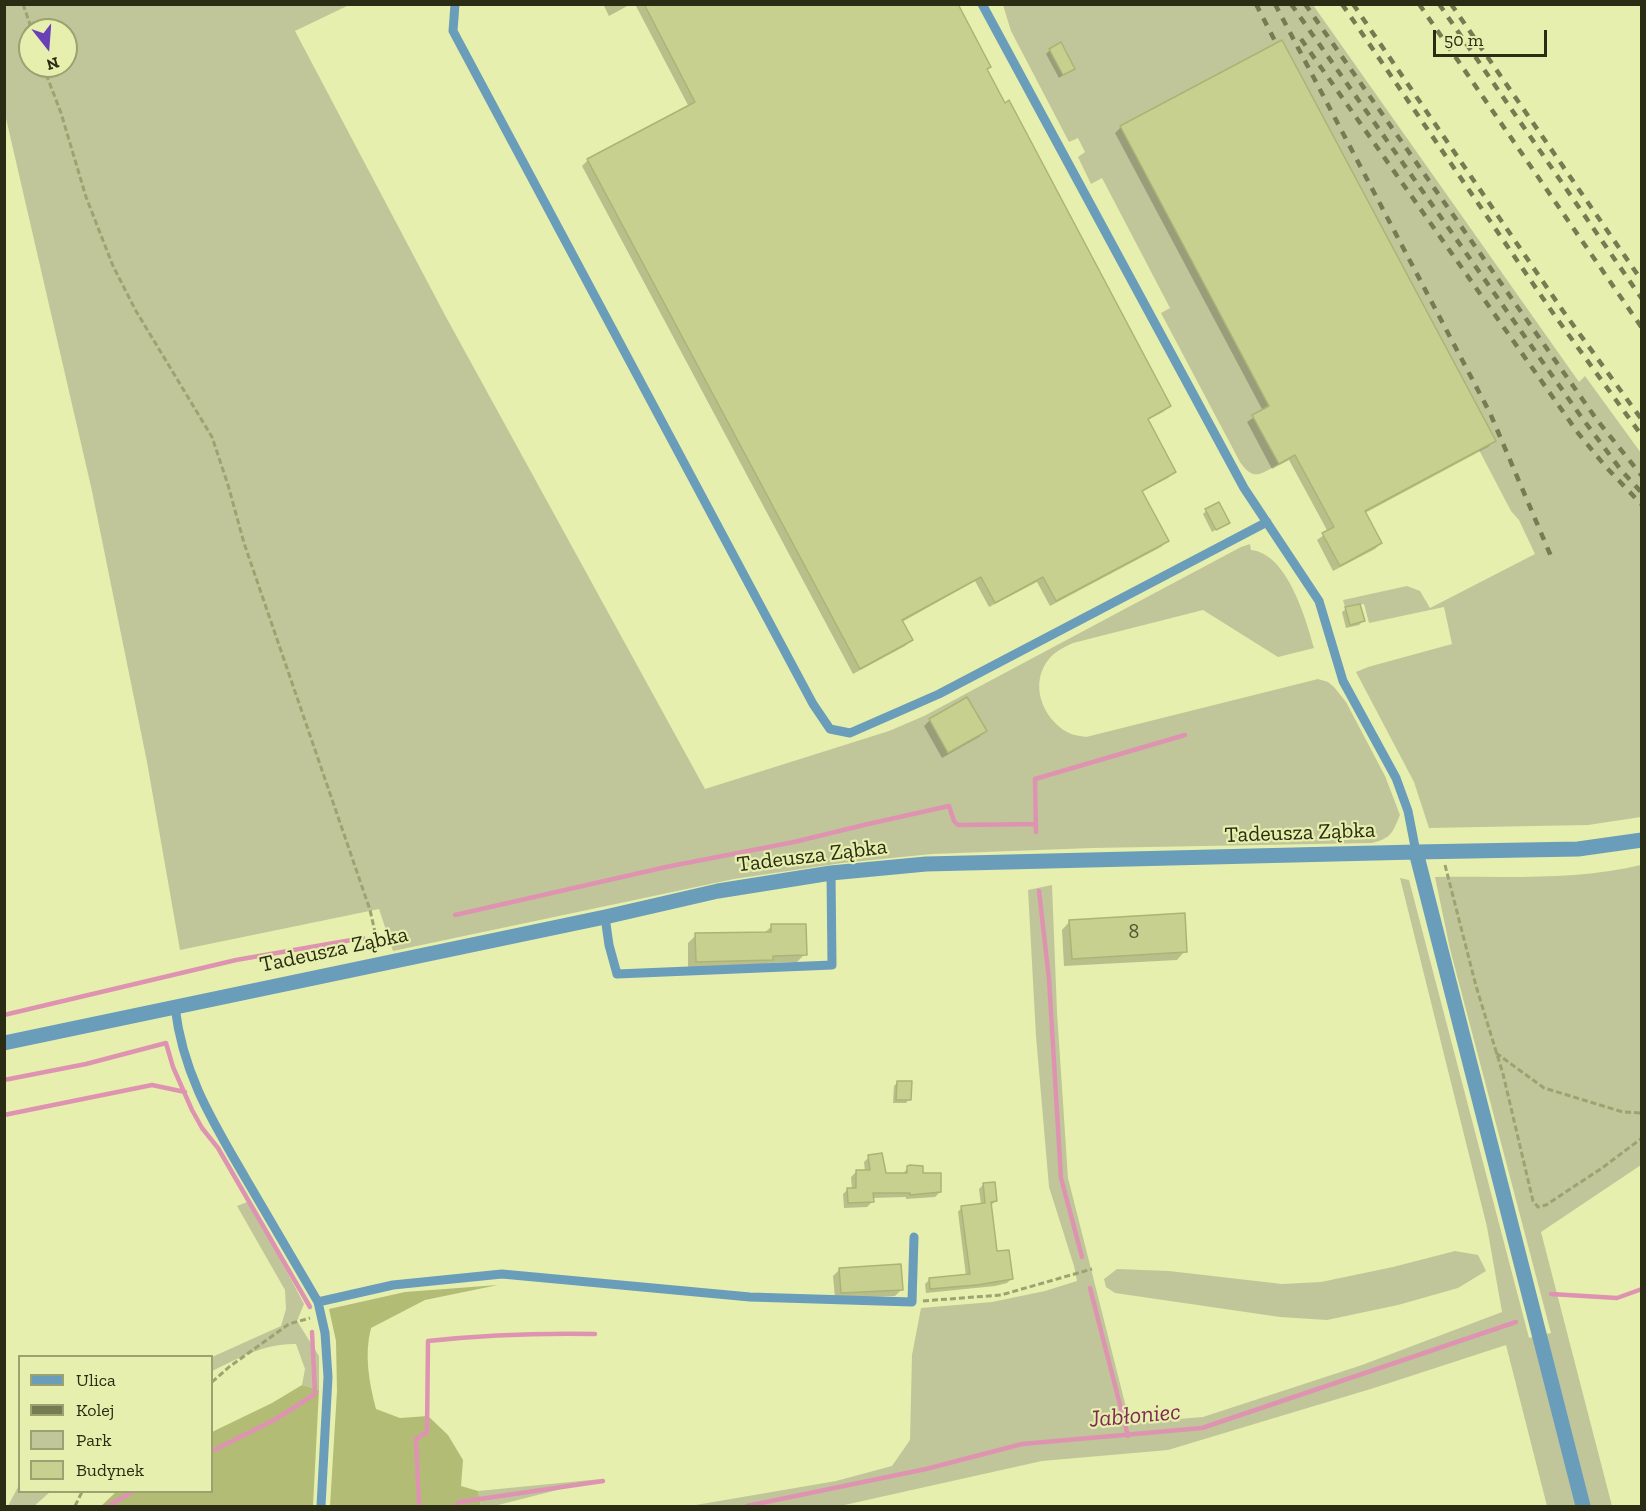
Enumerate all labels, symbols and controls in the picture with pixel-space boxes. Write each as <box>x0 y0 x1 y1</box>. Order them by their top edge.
north arrow <box>18 18 78 78</box>
scale bar <box>1436 18 1550 56</box>
text: 50 m <box>1444 29 1483 51</box>
text: N <box>44 53 61 75</box>
street label: Tadeusza Ząbka <box>1224 817 1376 849</box>
street label: Tadeusza Ząbka <box>735 834 889 878</box>
house number: 8 <box>1129 920 1139 944</box>
street label: Tadeusza Ząbka <box>257 921 411 979</box>
legend <box>18 1355 213 1493</box>
text: Ulica <box>76 1369 116 1391</box>
water label: Jabłoniec <box>1088 1398 1182 1434</box>
text: Kolej <box>76 1399 114 1421</box>
text: Park <box>76 1429 112 1451</box>
text: Budynek <box>76 1459 144 1481</box>

